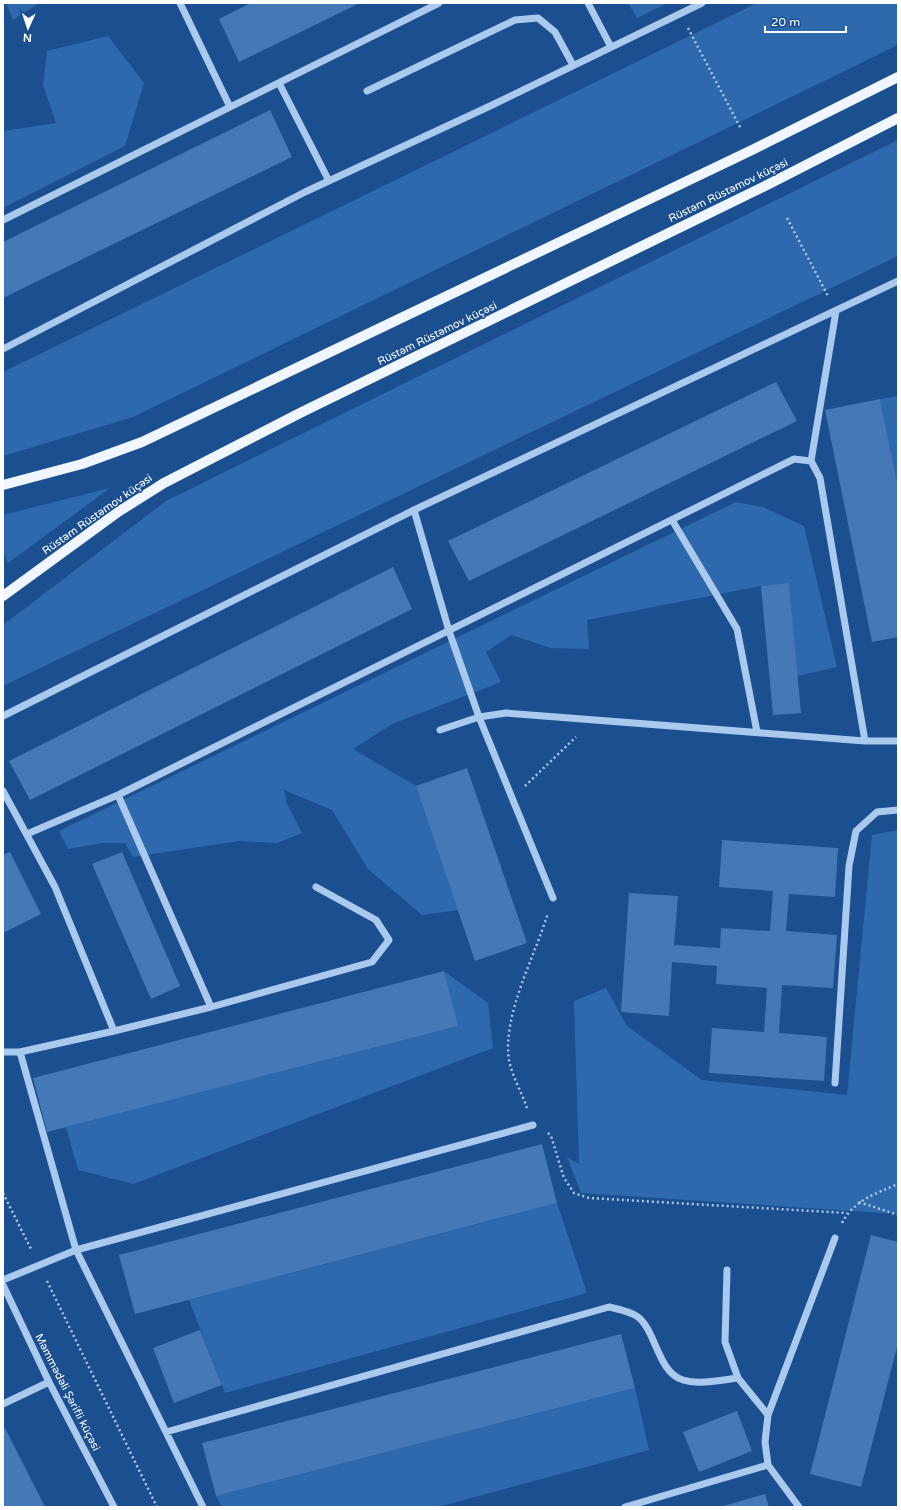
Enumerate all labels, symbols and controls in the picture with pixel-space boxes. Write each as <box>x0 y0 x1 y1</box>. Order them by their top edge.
north arrow <box>8 8 48 48</box>
scale bar <box>765 8 846 34</box>
text: 20 m <box>771 15 800 29</box>
text: N <box>23 31 32 44</box>
street label: Rüstəm Rüstəmov küçəsi <box>666 156 790 225</box>
street label: Rüstəm Rüstəmov küçəsi <box>375 299 499 368</box>
street label: Rüstəm Rüstəmov küçəsi <box>40 471 155 557</box>
street label: Məmmədəli Şərifli küçəsi <box>32 1331 103 1453</box>

